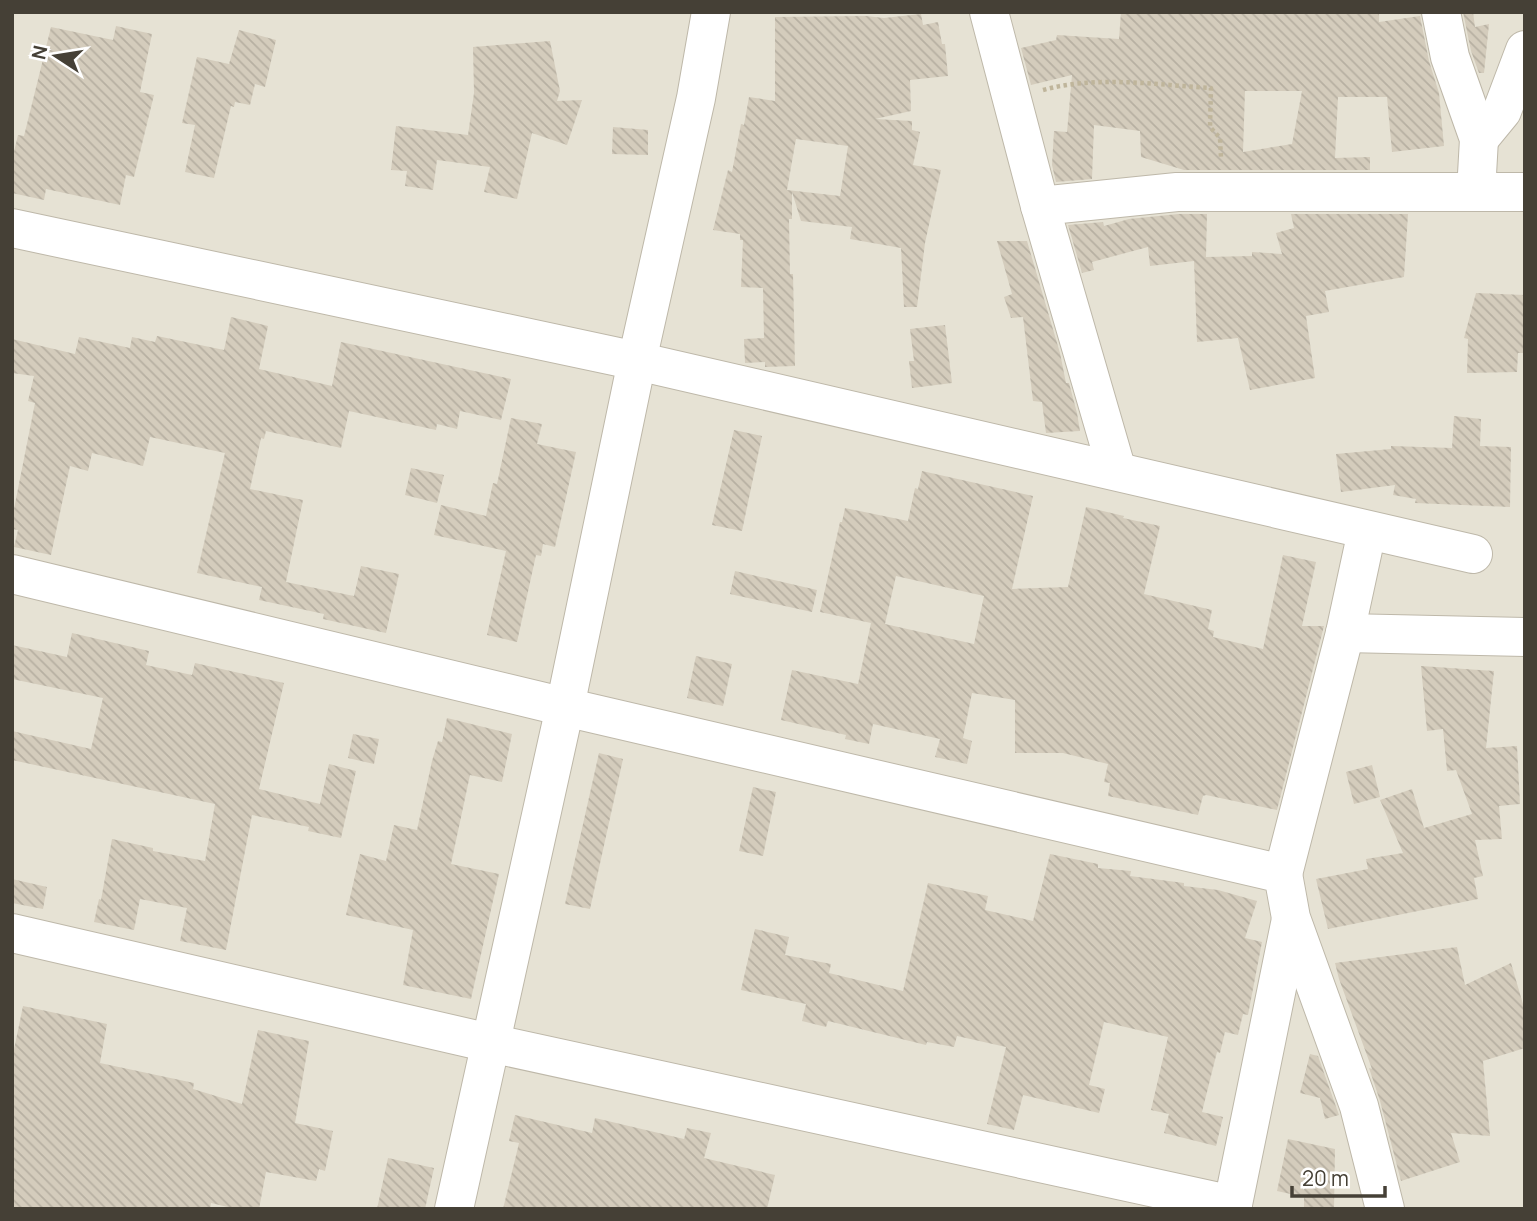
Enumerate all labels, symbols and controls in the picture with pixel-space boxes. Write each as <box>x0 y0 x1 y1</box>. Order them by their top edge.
north arrow <box>21 21 91 91</box>
text: N <box>25 43 54 62</box>
scale bar <box>1292 1154 1385 1198</box>
text: 20 m <box>1302 1164 1349 1192</box>

